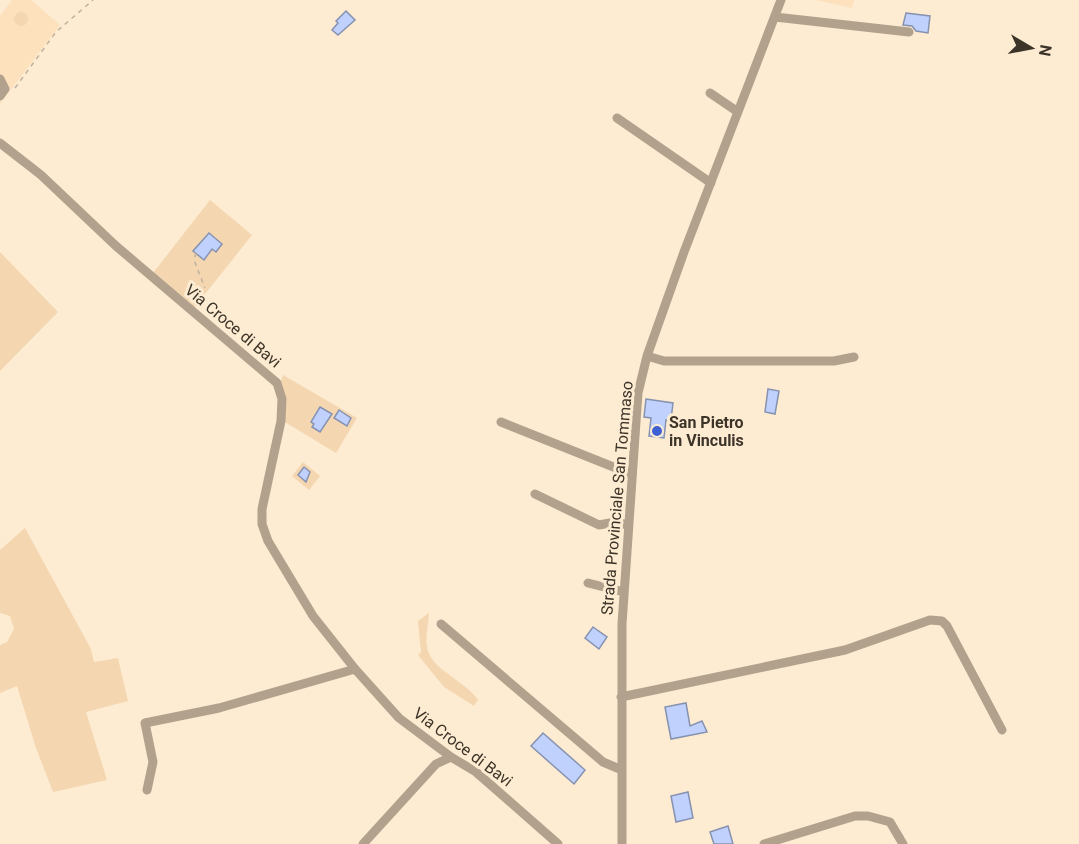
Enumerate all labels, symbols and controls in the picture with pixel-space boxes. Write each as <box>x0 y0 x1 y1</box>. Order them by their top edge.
north arrow <box>1001 18 1061 78</box>
text: N <box>1035 43 1056 58</box>
street label: Via Croce di Bavi <box>181 280 285 372</box>
street label: Strada Provinciale San Tommaso <box>597 380 637 616</box>
place label: San Pietro in Vinculis <box>669 413 744 450</box>
marker: San Pietro in Vinculis <box>650 424 664 438</box>
street label: Via Croce di Bavi <box>410 703 516 791</box>

